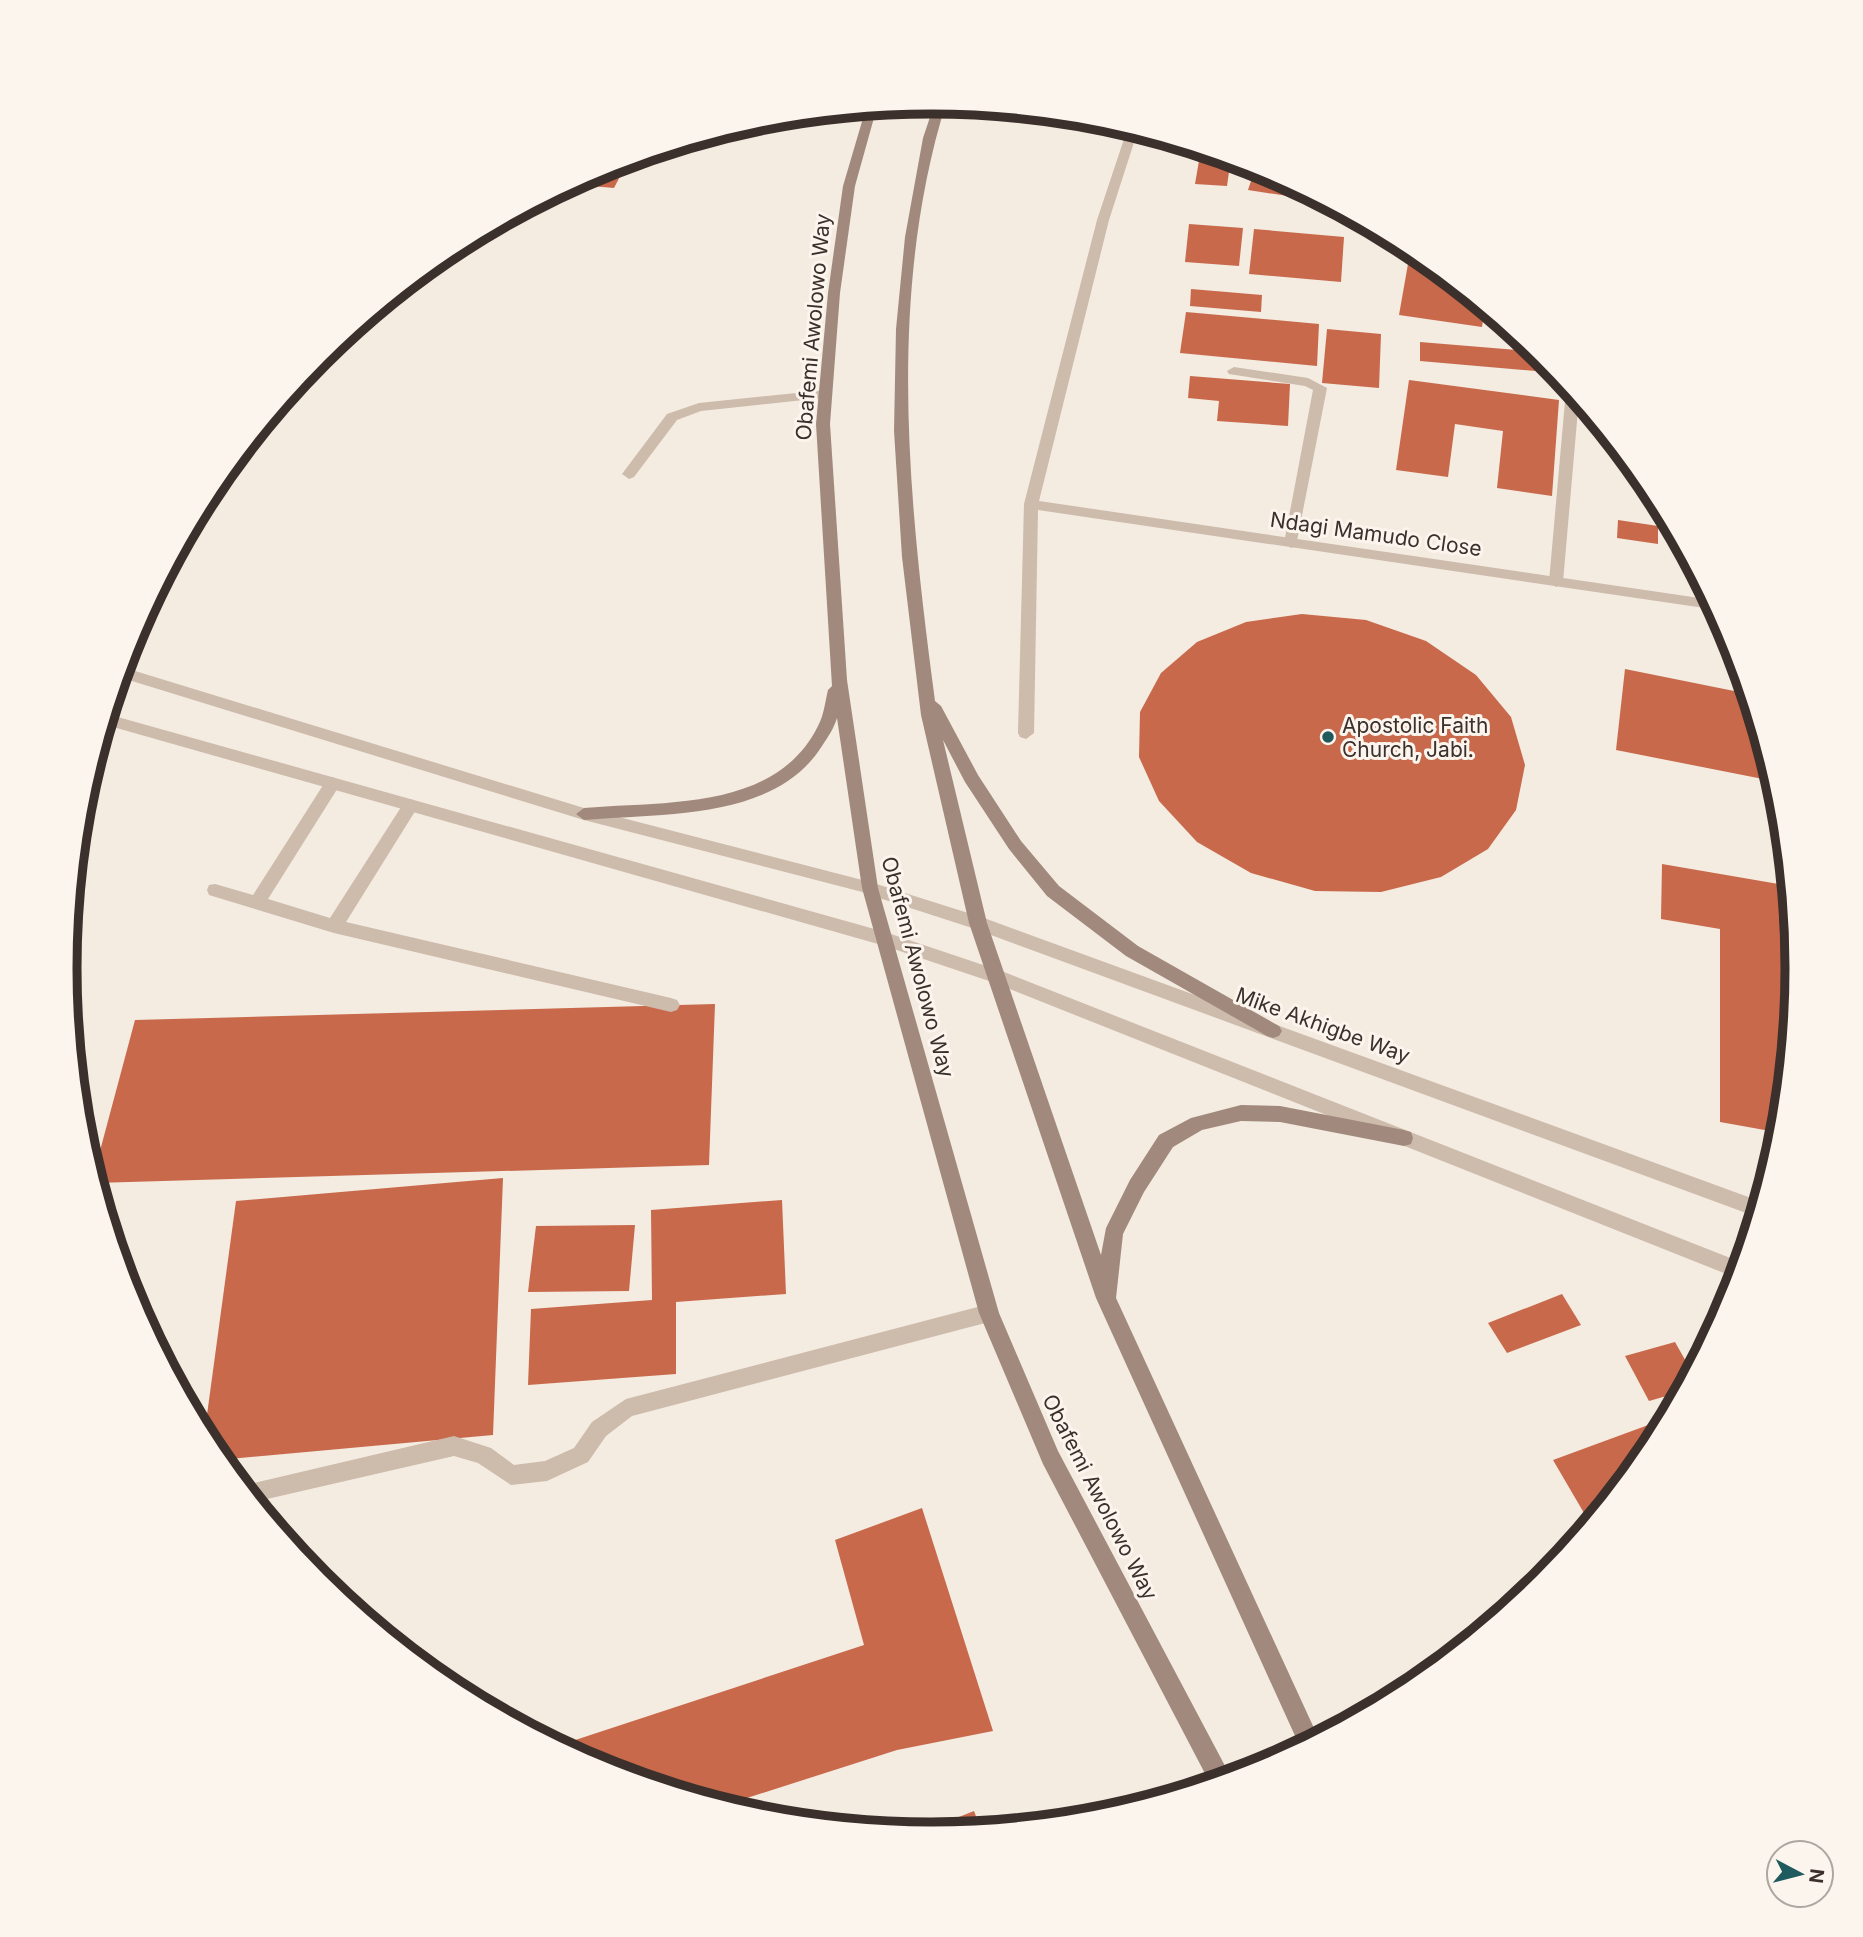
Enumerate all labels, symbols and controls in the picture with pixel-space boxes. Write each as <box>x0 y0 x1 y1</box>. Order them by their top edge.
street label: Obafemi Awolowo Way <box>791 212 835 441</box>
street label: Ndagi Mamudo Close <box>1268 507 1484 561</box>
place label: Apostolic Faith Church, Jabi. <box>1342 713 1488 762</box>
marker: Apostolic Faith Church, Jabi. <box>1320 729 1336 745</box>
street label: Obafemi Awolowo Way <box>876 854 960 1080</box>
street label: Mike Akhigbe Way <box>1232 982 1414 1068</box>
street label: Obafemi Awolowo Way <box>1037 1390 1163 1604</box>
north arrow <box>1765 1839 1835 1909</box>
text: N <box>1804 1867 1829 1885</box>

